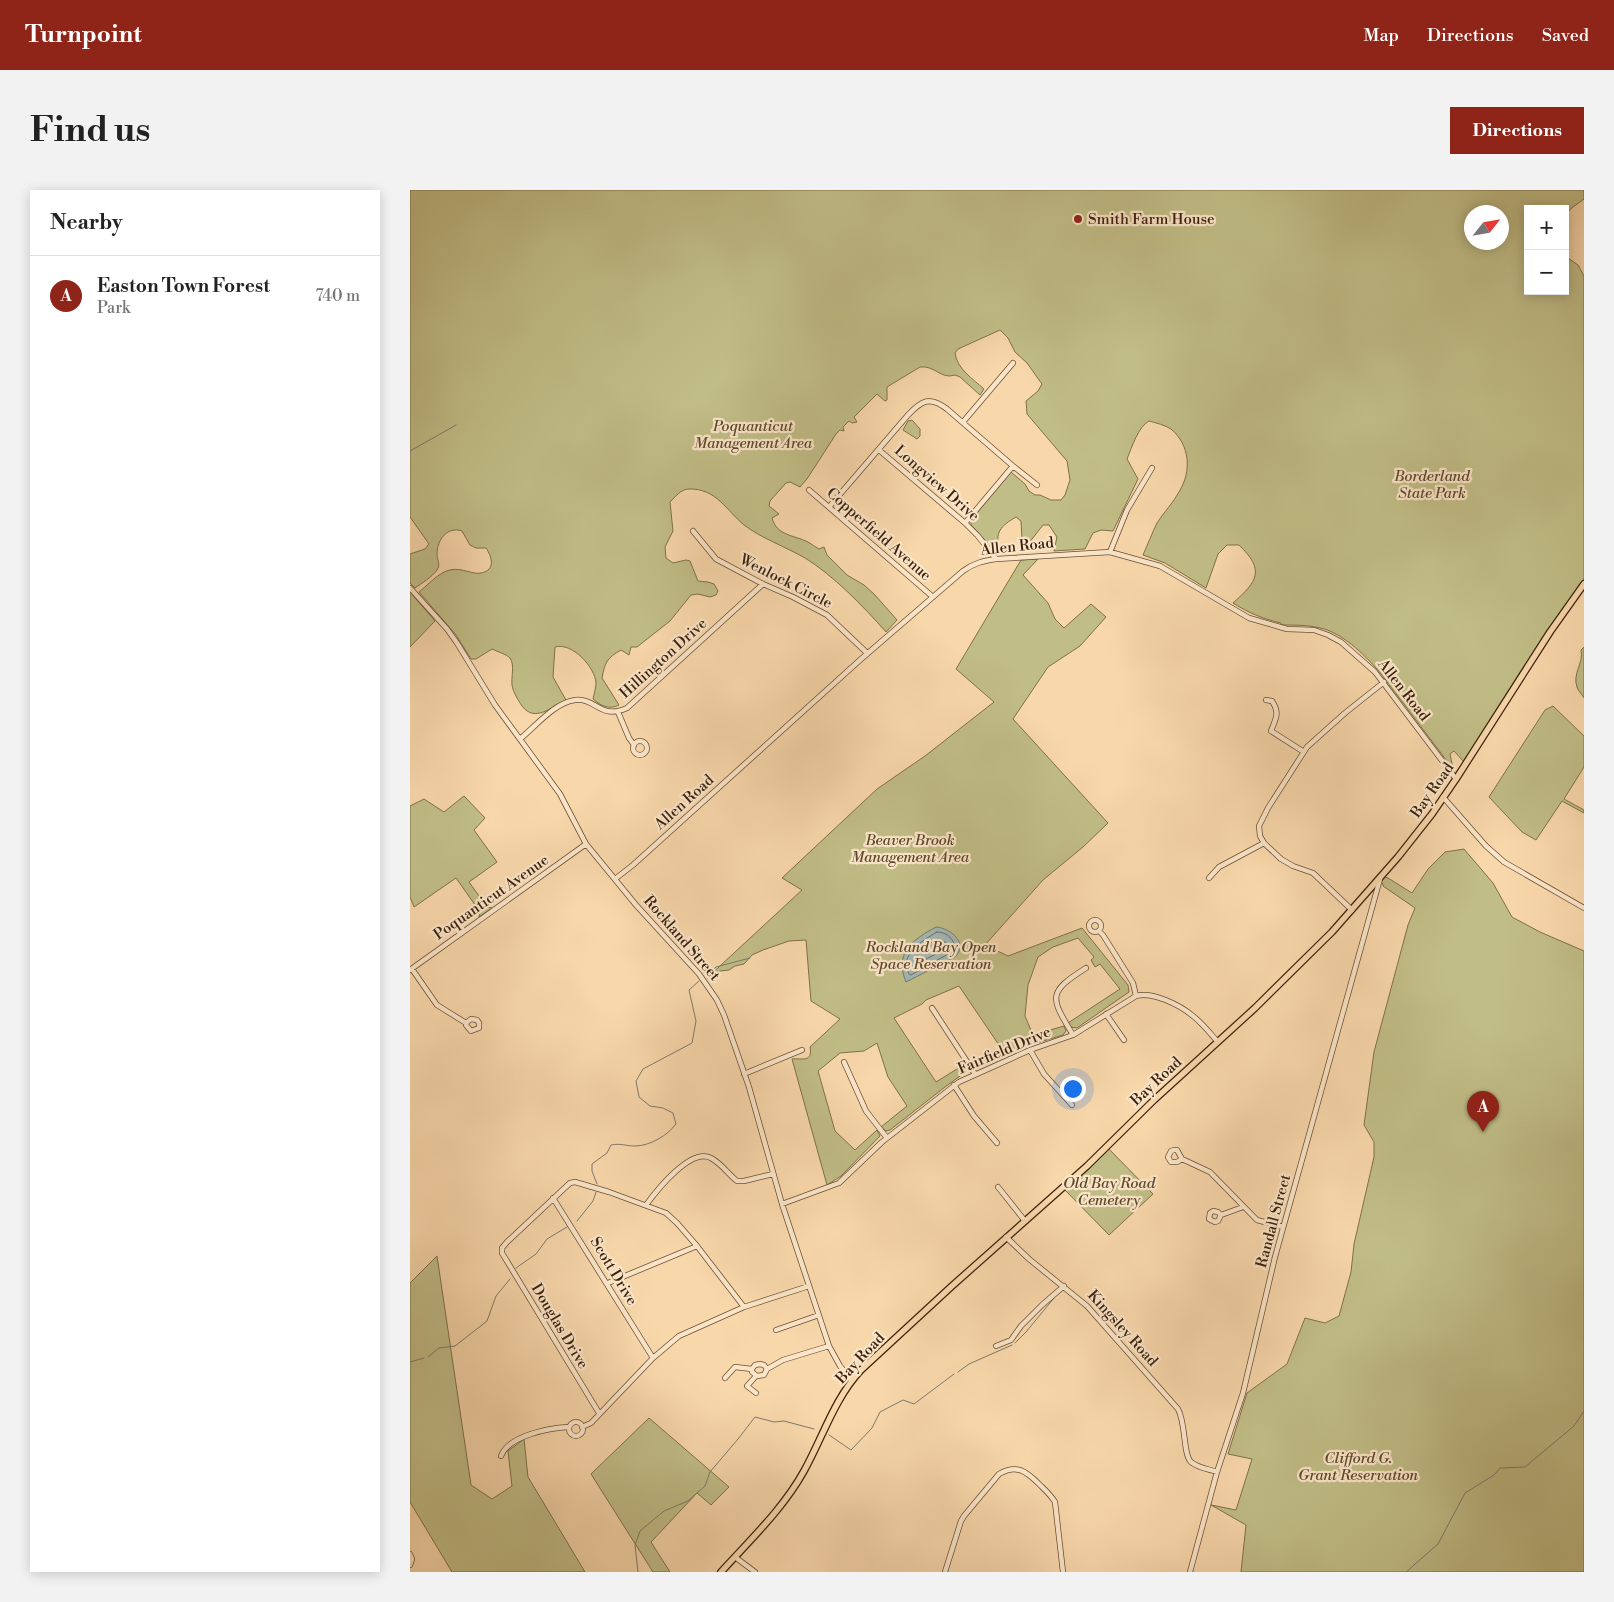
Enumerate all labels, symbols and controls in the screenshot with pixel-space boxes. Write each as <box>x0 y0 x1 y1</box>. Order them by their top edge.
text: Turnpoint <box>25 20 142 50</box>
text: Map <box>1363 24 1399 47</box>
text: Directions <box>1427 24 1514 47</box>
text: Saved <box>1542 24 1589 47</box>
button: Directions <box>1450 107 1584 154</box>
text: Find us <box>30 109 150 152</box>
north arrow <box>1464 205 1509 250</box>
map controls <box>1524 205 1569 295</box>
button: + <box>1524 205 1569 250</box>
text: Nearby <box>50 210 123 236</box>
place label: Smith Farm House <box>1088 210 1215 229</box>
marker: Smith Farm House <box>1072 213 1084 225</box>
button: − <box>1524 250 1569 295</box>
text: Easton Town Forest <box>97 274 270 298</box>
text: A <box>60 286 72 306</box>
text: 740 m <box>315 286 360 306</box>
text: Park <box>97 298 130 318</box>
park label: Poquanticut Management Area <box>694 417 813 453</box>
street label: Longview Drive <box>890 441 983 526</box>
park label: Borderland State Park <box>1393 467 1470 503</box>
street label: Copperfield Avenue <box>822 484 935 585</box>
street label: Allen Road <box>978 533 1055 560</box>
street label: Wenlock Circle <box>735 549 835 613</box>
street label: Hillington Drive <box>616 614 711 703</box>
street label: Allen Road <box>1373 655 1434 726</box>
street label: Bay Road <box>1406 759 1459 822</box>
street label: Allen Road <box>650 770 718 835</box>
park label: Beaver Brook Management Area <box>851 831 970 867</box>
street label: Poquanticut Avenue <box>430 851 553 944</box>
street label: Rockland Street <box>639 892 724 986</box>
park label: Rockland Bay Open Space Reservation <box>865 938 997 974</box>
street label: Fairfield Drive <box>955 1022 1054 1079</box>
street label: Bay Road <box>1126 1053 1186 1111</box>
your location <box>1060 1076 1086 1102</box>
pin: A <box>1467 1091 1499 1132</box>
street label: Randall Street <box>1252 1172 1295 1270</box>
park label: Old Bay Road Cemetery <box>1063 1174 1156 1210</box>
street label: Scott Drive <box>586 1234 641 1309</box>
street label: Douglas Drive <box>527 1280 593 1372</box>
street label: Kingsley Road <box>1083 1286 1162 1371</box>
street label: Bay Road <box>831 1328 889 1389</box>
park label: Clifford G. Grant Reservation <box>1298 1449 1419 1485</box>

